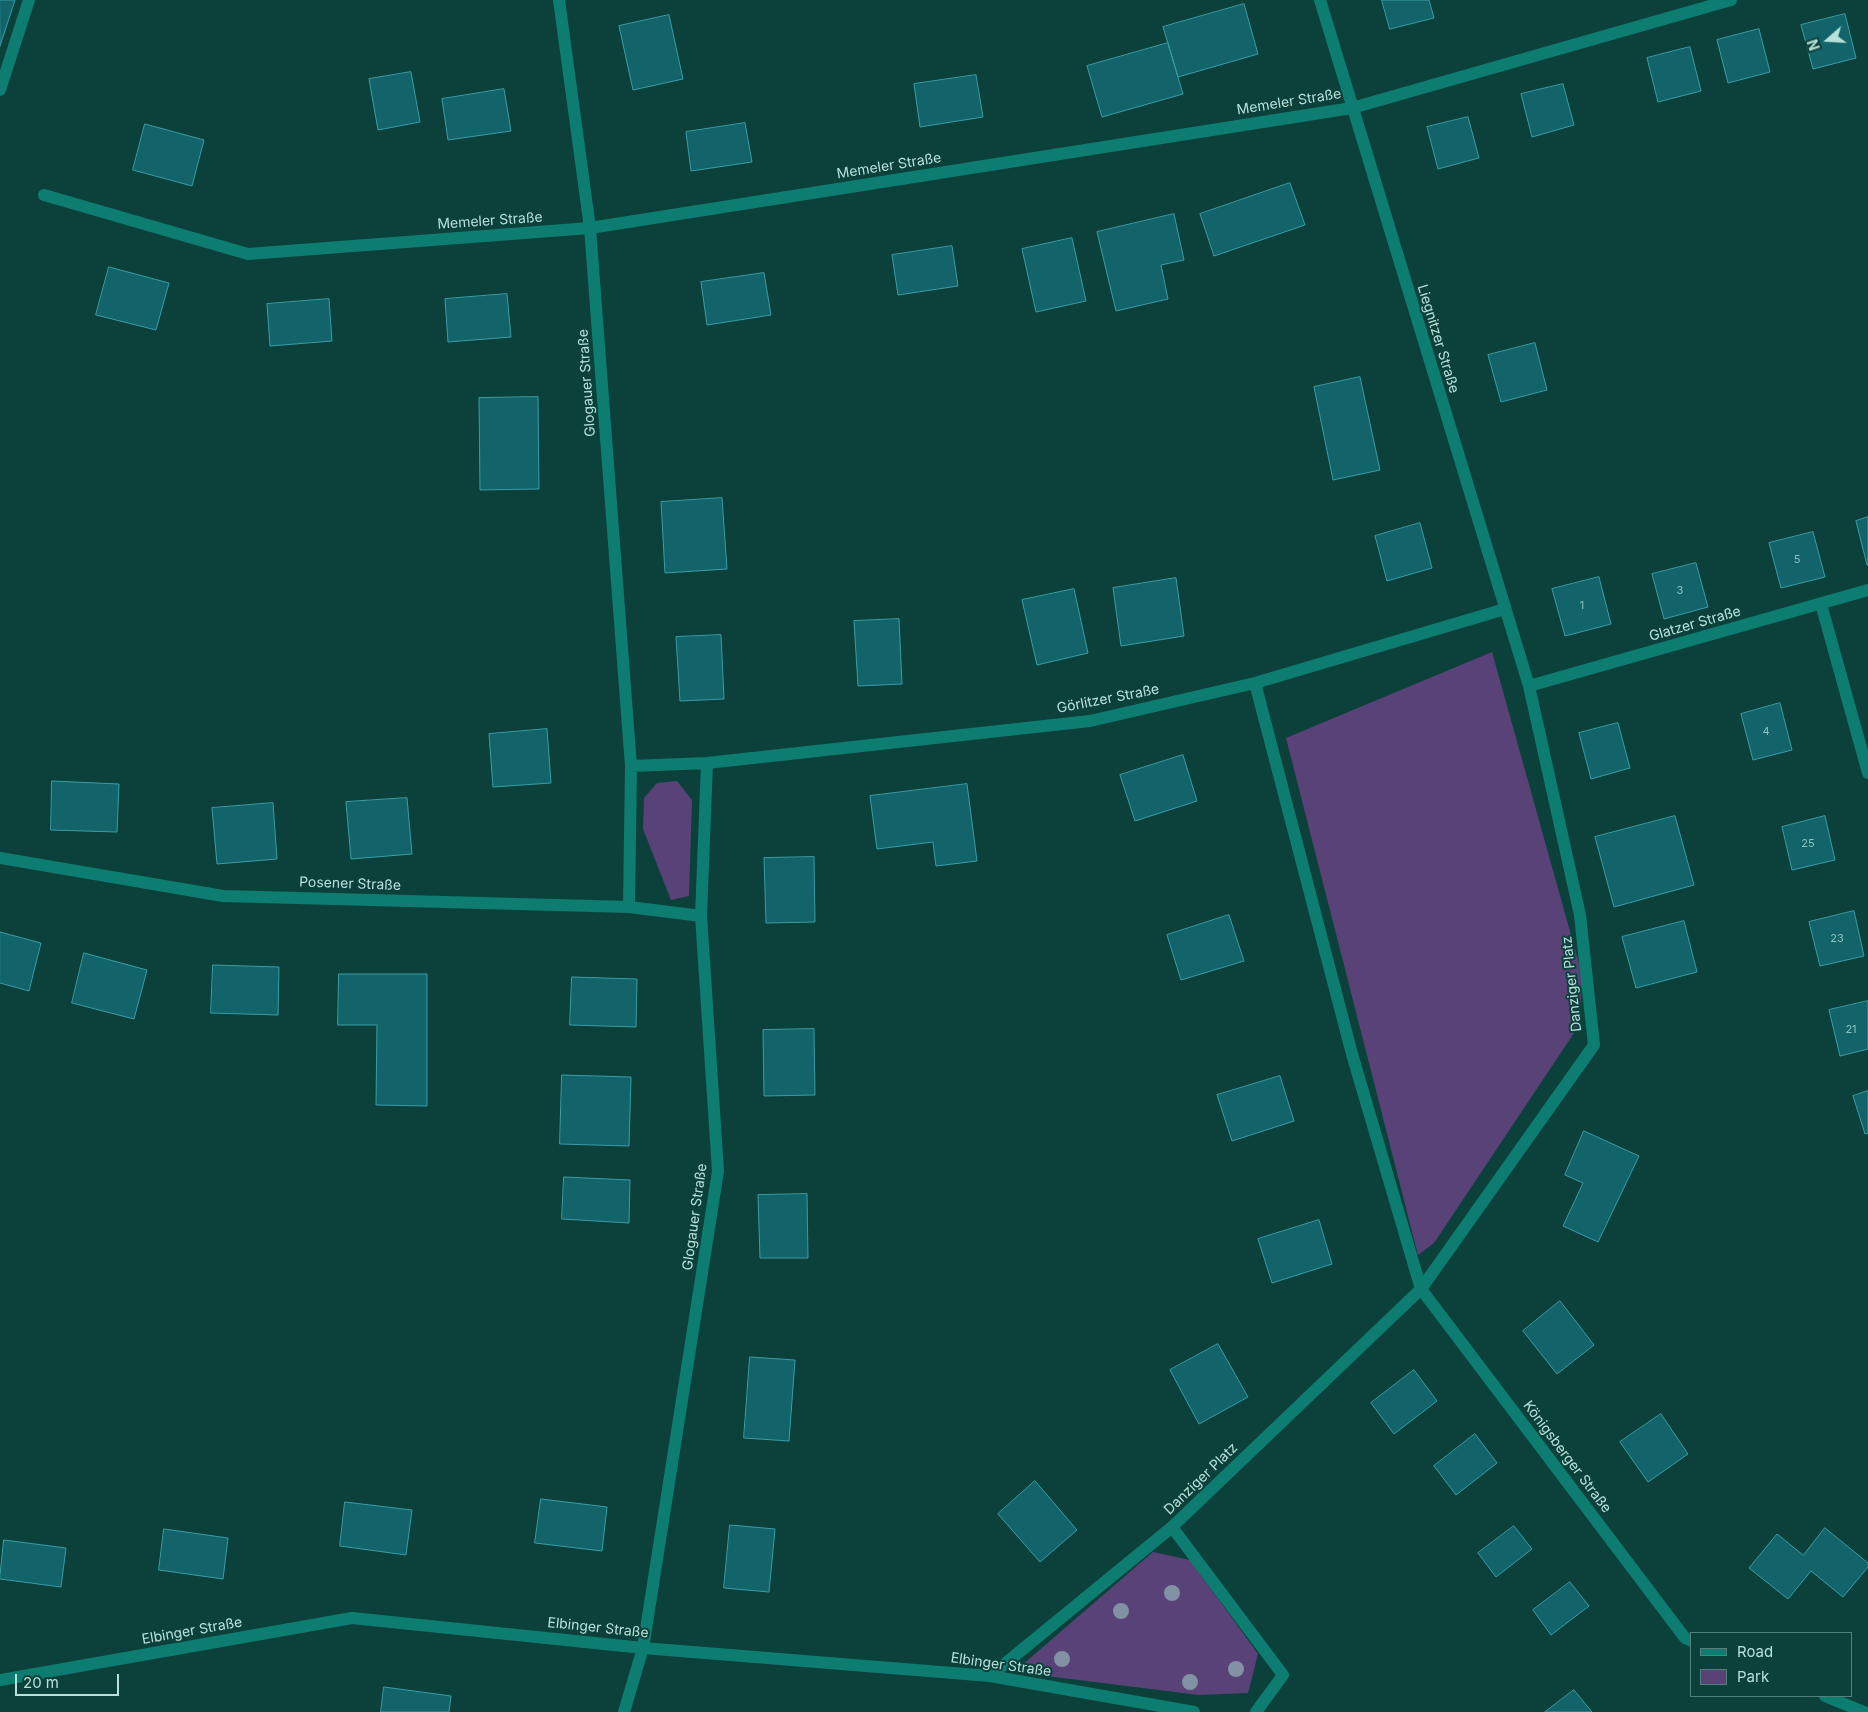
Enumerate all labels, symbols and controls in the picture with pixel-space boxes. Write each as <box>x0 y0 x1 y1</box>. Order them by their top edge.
north arrow <box>1803 15 1853 65</box>
text: N <box>1804 37 1823 53</box>
street label: Memeler Straße <box>1236 85 1342 119</box>
street label: Memeler Straße <box>836 149 942 183</box>
street label: Memeler Straße <box>437 209 543 233</box>
street label: Liegnitzer Straße <box>1413 283 1463 395</box>
street label: Glogauer Straße <box>575 329 599 437</box>
house number: 5 <box>1794 553 1800 567</box>
house number: 3 <box>1677 584 1683 598</box>
house number: 1 <box>1580 599 1584 613</box>
street label: Glatzer Straße <box>1647 603 1743 645</box>
street label: Görlitzer Straße <box>1055 681 1161 717</box>
house number: 4 <box>1762 725 1770 739</box>
house number: 25 <box>1801 837 1815 851</box>
street label: Posener Straße <box>299 874 401 894</box>
house number: 23 <box>1830 932 1844 946</box>
street label: Danziger Platz <box>1559 935 1585 1033</box>
house number: 21 <box>1845 1023 1857 1037</box>
street label: Glogauer Straße <box>679 1162 711 1272</box>
street label: Königsberger Straße <box>1519 1398 1615 1516</box>
street label: Danziger Platz <box>1161 1440 1241 1518</box>
street label: Elbinger Straße <box>141 1614 243 1648</box>
street label: Elbinger Straße <box>547 1614 649 1642</box>
legend <box>1690 1632 1853 1697</box>
text: Road <box>1737 1642 1773 1661</box>
street label: Elbinger Straße <box>950 1650 1052 1680</box>
scale bar <box>18 1664 121 1696</box>
text: Park <box>1737 1667 1769 1686</box>
text: 20 m <box>23 1673 59 1692</box>

